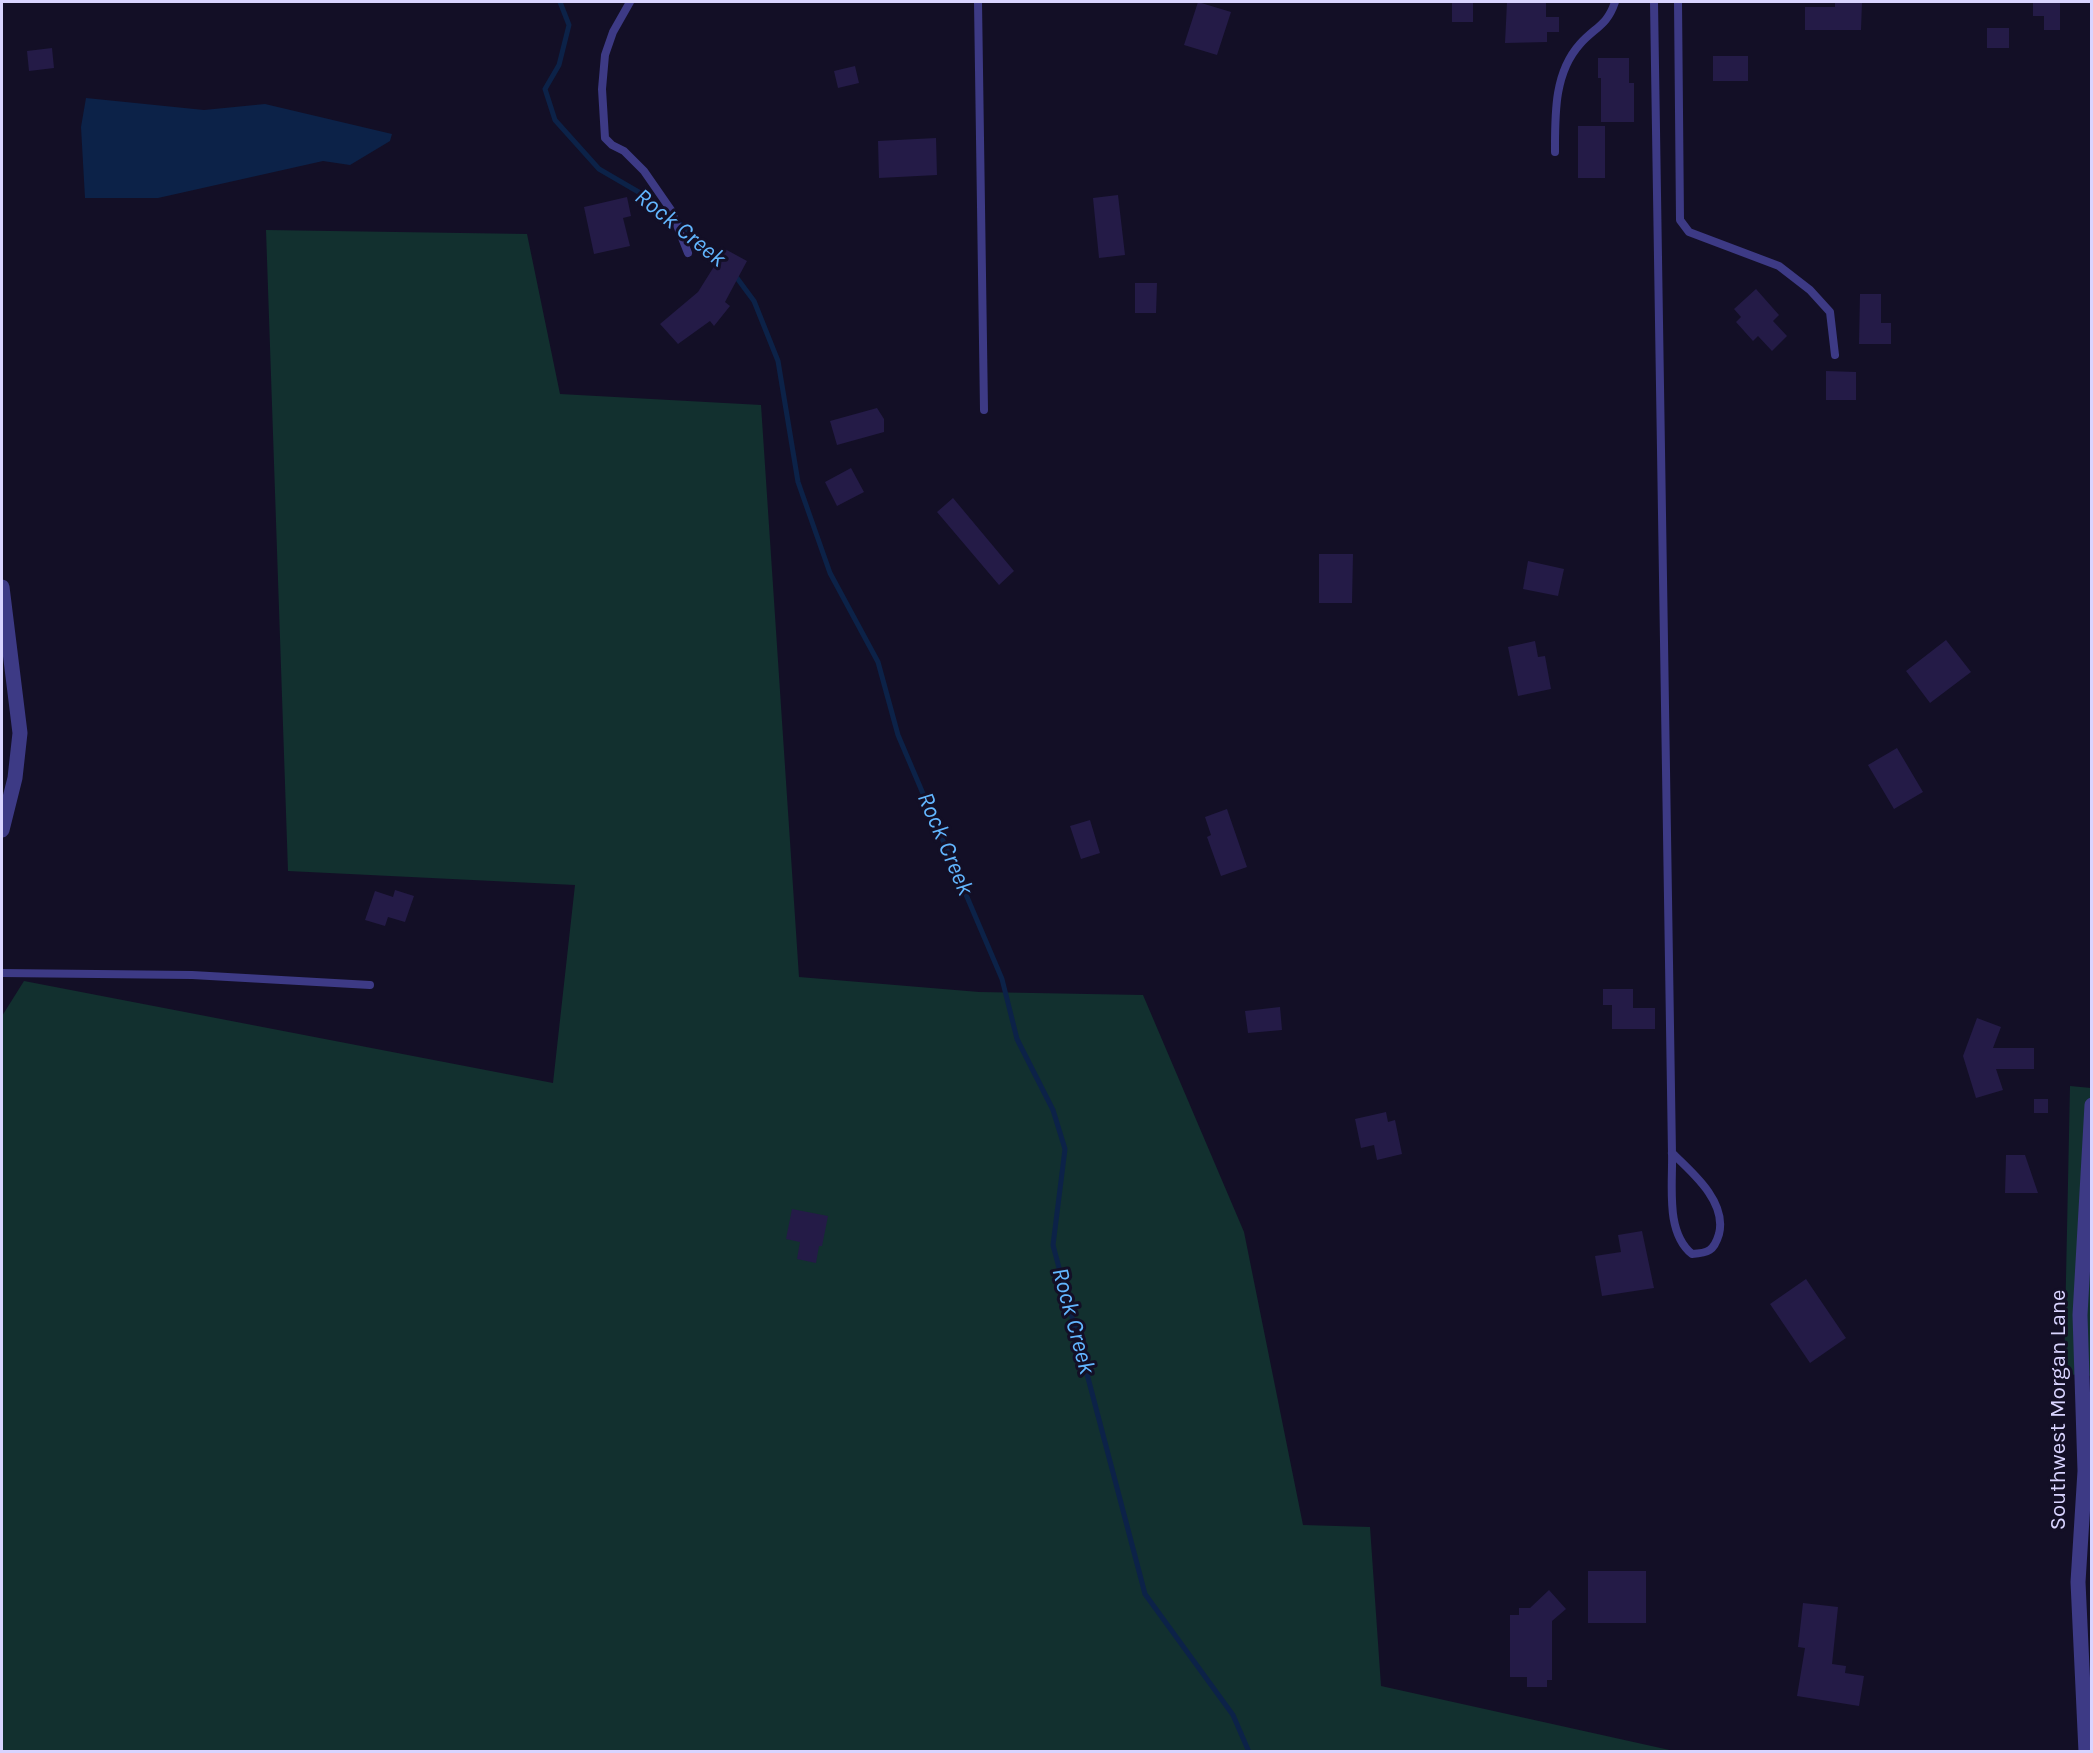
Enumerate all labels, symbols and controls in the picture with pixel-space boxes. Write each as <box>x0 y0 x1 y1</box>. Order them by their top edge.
water label: Rock Creek <box>628 182 732 274</box>
water label: Rock Creek <box>910 788 980 900</box>
water label: Rock Creek <box>1045 1264 1101 1378</box>
street label: Southwest Morgan Lane <box>2046 1290 2072 1530</box>

